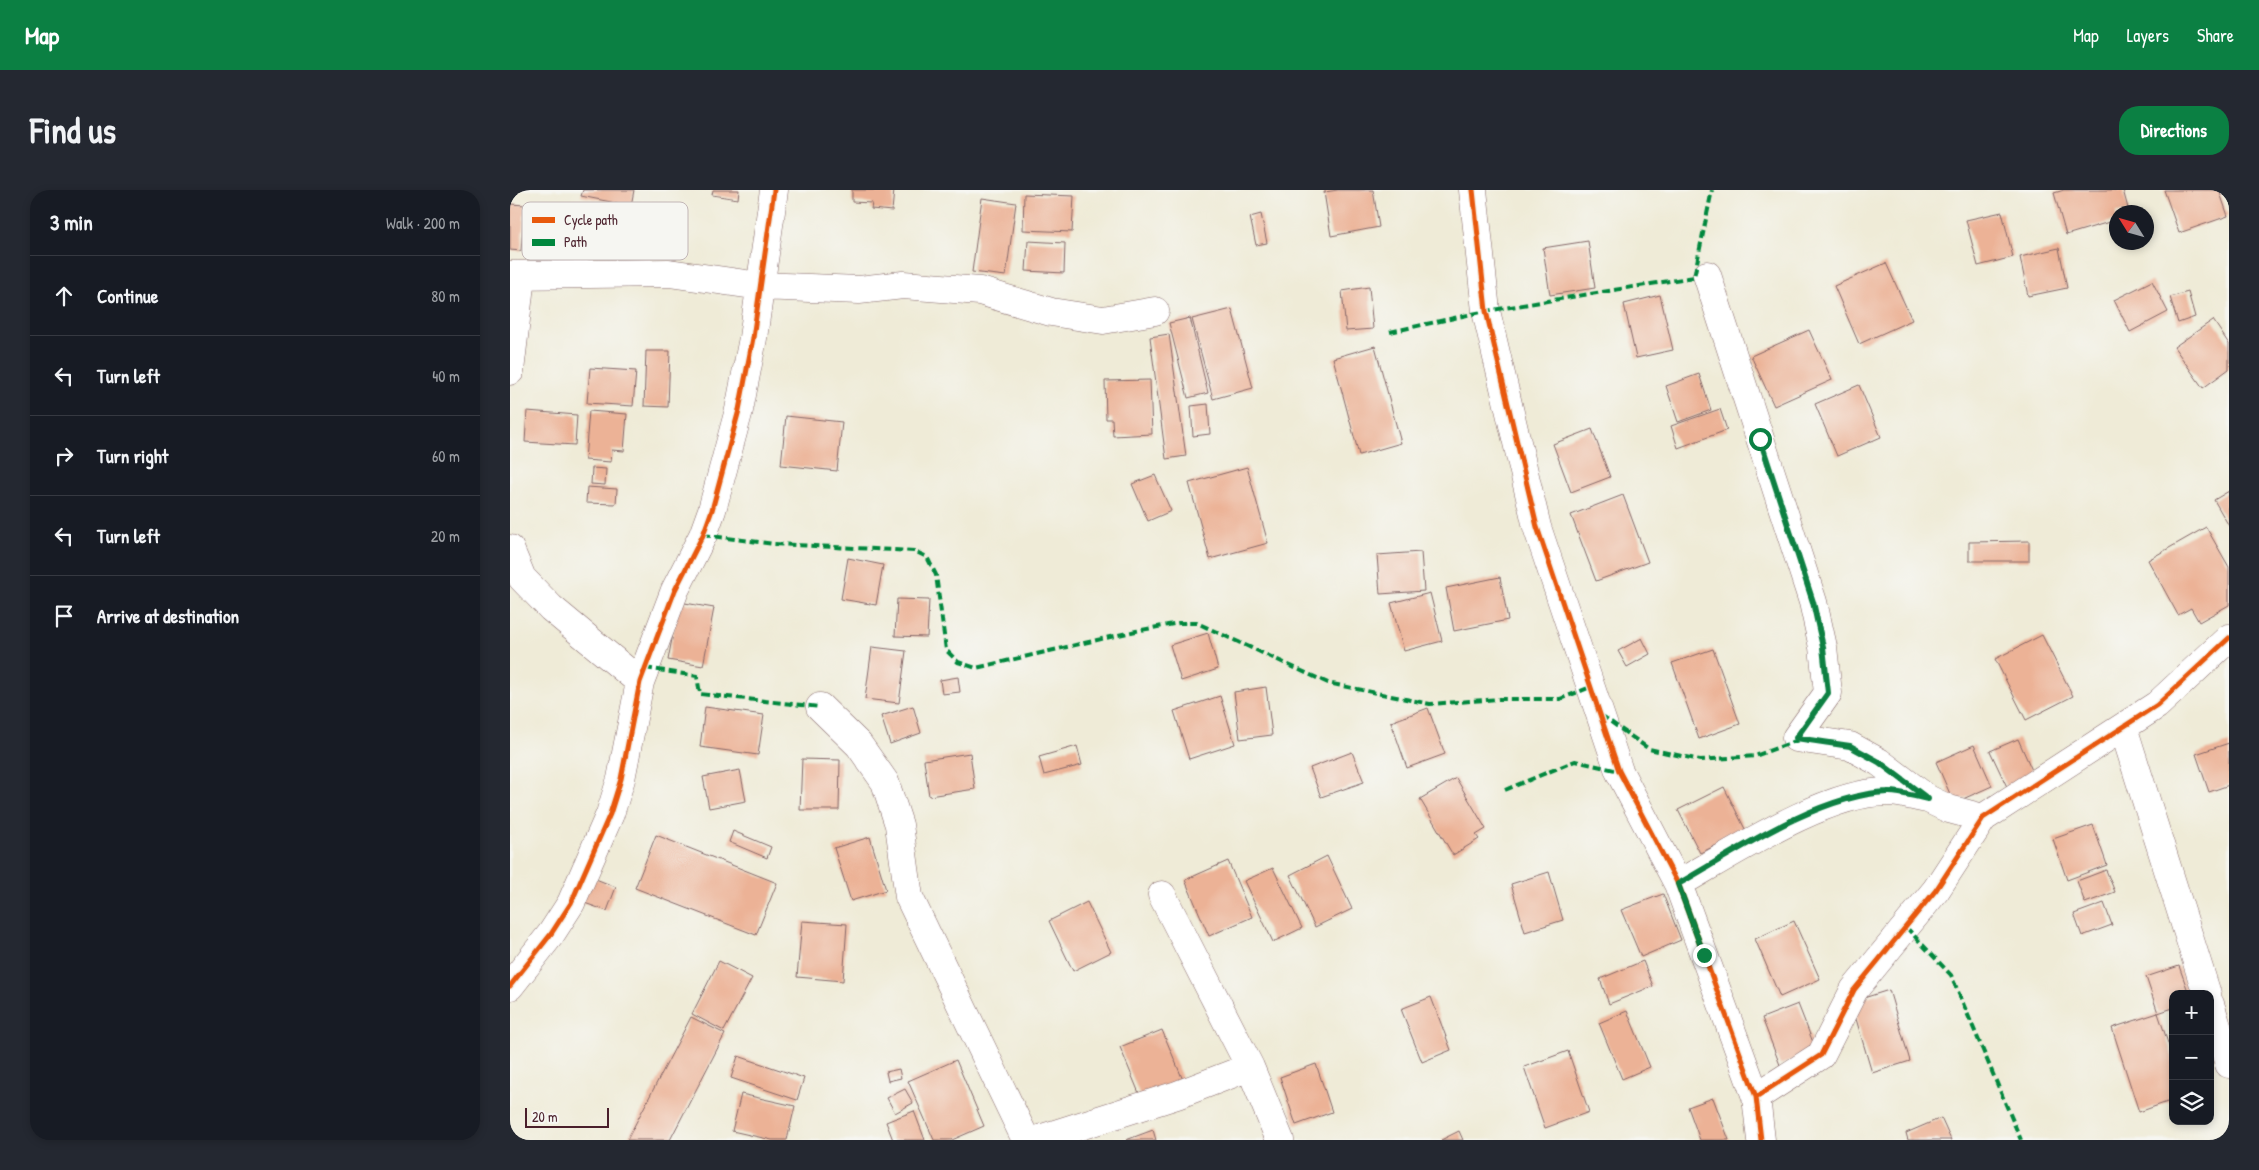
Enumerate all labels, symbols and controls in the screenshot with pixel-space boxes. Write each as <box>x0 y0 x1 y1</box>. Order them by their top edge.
text: Map <box>25 19 59 51</box>
text: Map <box>2073 23 2099 48</box>
text: Layers <box>2127 23 2169 48</box>
text: Share <box>2197 23 2234 48</box>
button: Directions <box>2119 106 2229 155</box>
text: Find us <box>30 107 116 154</box>
legend <box>522 202 688 260</box>
north arrow <box>2109 205 2154 250</box>
text: 3 min <box>50 208 93 237</box>
text: Cycle path <box>564 210 618 230</box>
text: Walk · 200 m <box>386 212 460 234</box>
text: Path <box>564 232 587 251</box>
icon: ahead <box>50 282 78 310</box>
text: Continue <box>97 283 158 309</box>
text: 80 m <box>431 285 460 307</box>
icon: left <box>50 362 78 390</box>
text: Turn left <box>97 363 160 389</box>
text: 40 m <box>432 365 460 387</box>
route start <box>1749 428 1772 451</box>
icon: right <box>50 442 78 470</box>
text: Turn right <box>97 443 168 469</box>
text: 60 m <box>432 445 460 467</box>
icon: left <box>50 522 78 550</box>
text: Turn left <box>97 523 160 549</box>
text: 20 m <box>431 525 460 547</box>
icon: arrive <box>50 602 78 630</box>
text: Arrive at destination <box>97 603 239 629</box>
route end <box>1693 944 1716 967</box>
map controls <box>2169 990 2214 1125</box>
button: + <box>2169 990 2214 1035</box>
button: − <box>2169 1035 2214 1080</box>
button: layers <box>2169 1080 2214 1125</box>
scale bar <box>525 1105 609 1128</box>
text: 20 m <box>532 1107 558 1126</box>

